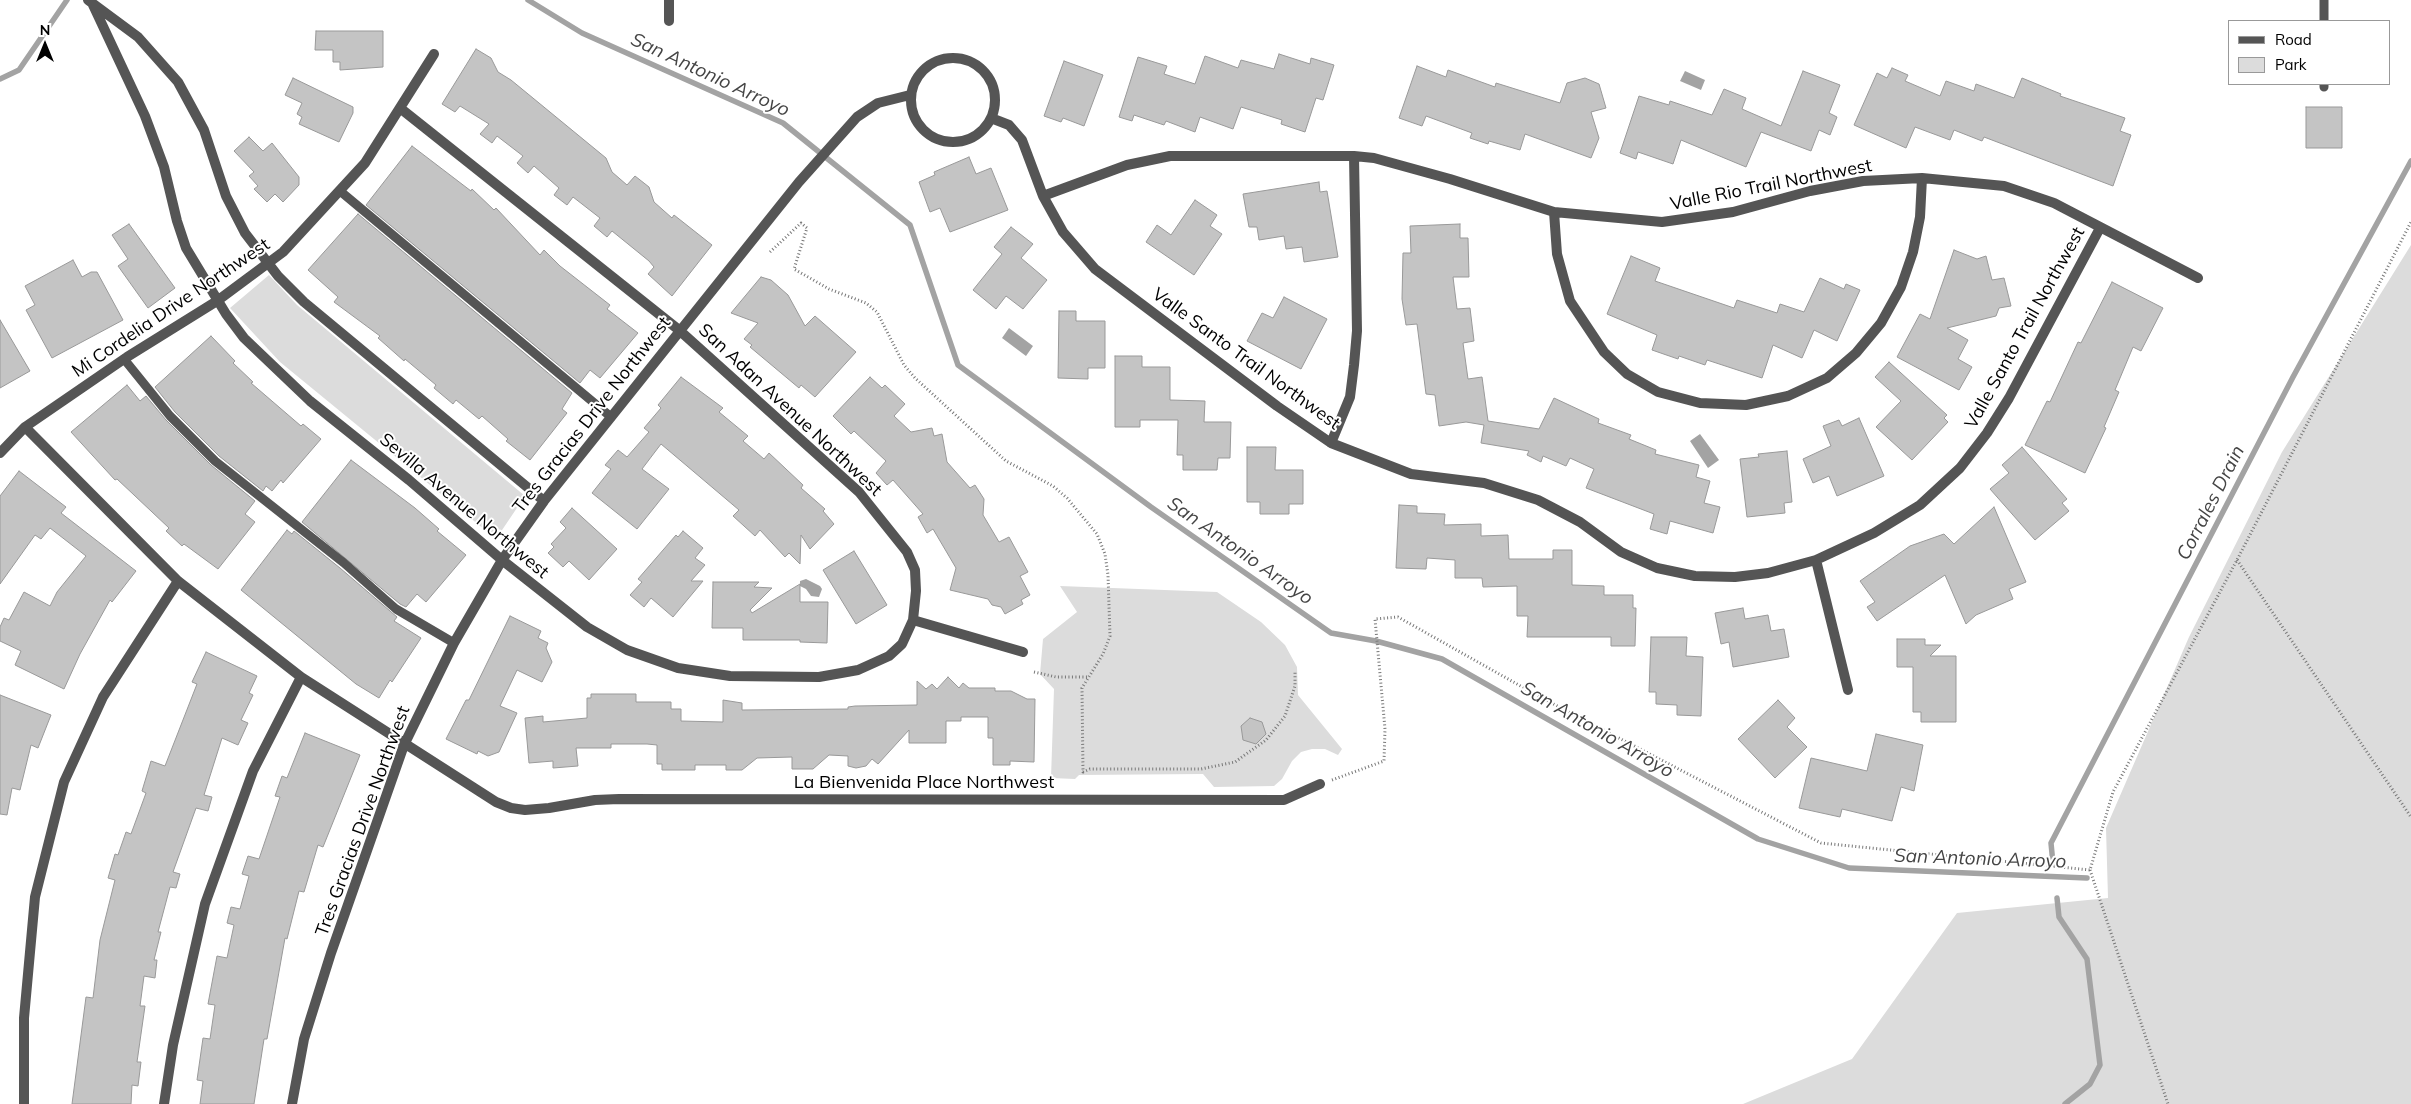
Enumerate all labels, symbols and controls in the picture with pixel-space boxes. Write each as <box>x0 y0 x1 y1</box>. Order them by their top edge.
north arrow <box>20 20 70 70</box>
legend <box>2228 20 2391 85</box>
text: N <box>40 21 50 39</box>
water label: San Antonio Arroyo <box>627 28 793 122</box>
text: Road <box>2275 30 2312 49</box>
text: Park <box>2275 55 2307 74</box>
street label: Valle Rio Trail Northwest <box>1668 155 1874 215</box>
street label: Valle Santo Trail Northwest <box>1961 223 2089 433</box>
street label: Mi Cordelia Drive Northwest <box>68 234 274 382</box>
street label: Valle Santo Trail Northwest <box>1148 284 1344 434</box>
street label: Tres Gracias Drive Northwest <box>509 312 675 518</box>
street label: San Adan Avenue Northwest <box>694 319 886 501</box>
street label: Sevilla Avenue Northwest <box>375 429 553 583</box>
water label: Corrales Drain <box>2172 442 2250 564</box>
water label: San Antonio Arroyo <box>1163 492 1317 610</box>
water label: San Antonio Arroyo <box>1517 677 1677 783</box>
street label: Tres Gracias Drive Northwest <box>311 703 415 939</box>
street label: La Bienvenida Place Northwest <box>794 772 1054 794</box>
water label: San Antonio Arroyo <box>1893 845 2067 873</box>

